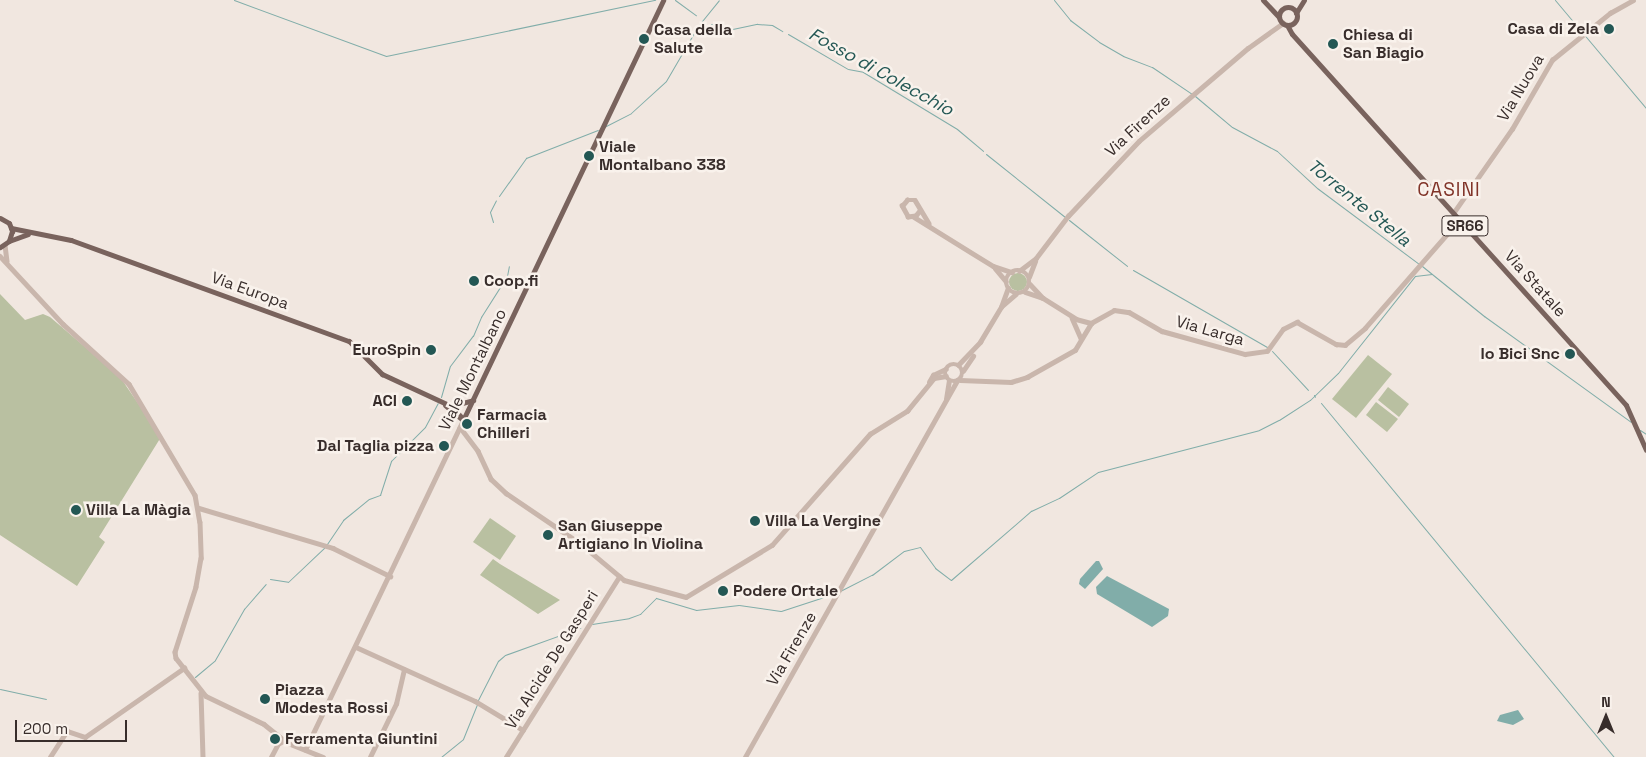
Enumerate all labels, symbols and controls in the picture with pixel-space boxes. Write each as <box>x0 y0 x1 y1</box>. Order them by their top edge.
place label: Casa di Zela <box>1508 19 1599 39</box>
place label: Casa della Salute <box>654 20 732 58</box>
water label: Fosso di Colecchio <box>805 23 957 121</box>
marker: Casa di Zela <box>1603 23 1615 35</box>
place label: Chiesa di San Biagio <box>1343 25 1424 63</box>
marker: Casa della Salute <box>638 33 650 45</box>
marker: Chiesa di San Biagio <box>1327 38 1339 50</box>
street label: Via Nuova <box>1494 51 1548 125</box>
street label: Via Firenze <box>1101 91 1175 161</box>
place label: Viale Montalbano 338 <box>599 137 726 175</box>
marker: Viale Montalbano 338 <box>583 150 595 162</box>
water label: Torrente Stella <box>1303 155 1415 251</box>
district label: CASINI <box>1416 179 1482 201</box>
road number: SR66 <box>1441 214 1489 238</box>
street label: Via Statale <box>1500 247 1570 321</box>
street label: Via Europa <box>209 268 291 314</box>
place label: Coop.fi <box>484 271 538 291</box>
marker: Coop.fi <box>468 275 480 287</box>
street label: Viale Montalbano <box>435 306 511 434</box>
street label: Via Larga <box>1174 312 1246 350</box>
place label: EuroSpin <box>352 340 421 360</box>
marker: EuroSpin <box>425 344 437 356</box>
place label: Io Bici Snc <box>1480 344 1560 364</box>
marker: Io Bici Snc <box>1564 348 1576 360</box>
place label: ACI <box>372 391 397 411</box>
marker: ACI <box>401 395 413 407</box>
place label: Farmacia Chilleri <box>477 405 547 443</box>
marker: Farmacia Chilleri <box>461 418 473 430</box>
place label: Dal Taglia pizza <box>316 436 434 456</box>
marker: Dal Taglia pizza <box>438 440 450 452</box>
place label: Villa La Màgia <box>86 500 191 520</box>
marker: Villa La Màgia <box>70 504 82 516</box>
place label: Villa La Vergine <box>765 511 881 531</box>
marker: Villa La Vergine <box>749 515 761 527</box>
place label: San Giuseppe Artigiano In Violina <box>558 516 703 554</box>
marker: San Giuseppe Artigiano In Violina <box>542 529 554 541</box>
place label: Podere Ortale <box>733 581 838 601</box>
marker: Podere Ortale <box>717 585 729 597</box>
street label: Via Alcide De Gasperi <box>501 587 603 733</box>
street label: Via Firenze <box>763 609 821 689</box>
place label: Piazza Modesta Rossi <box>275 680 388 718</box>
north arrow <box>1581 692 1631 742</box>
marker: Piazza Modesta Rossi <box>259 693 271 705</box>
text: N <box>1601 693 1611 711</box>
scale bar <box>18 710 130 742</box>
text: 200 m <box>23 719 68 738</box>
place label: Ferramenta Giuntini <box>285 729 438 749</box>
marker: Ferramenta Giuntini <box>269 733 281 745</box>

